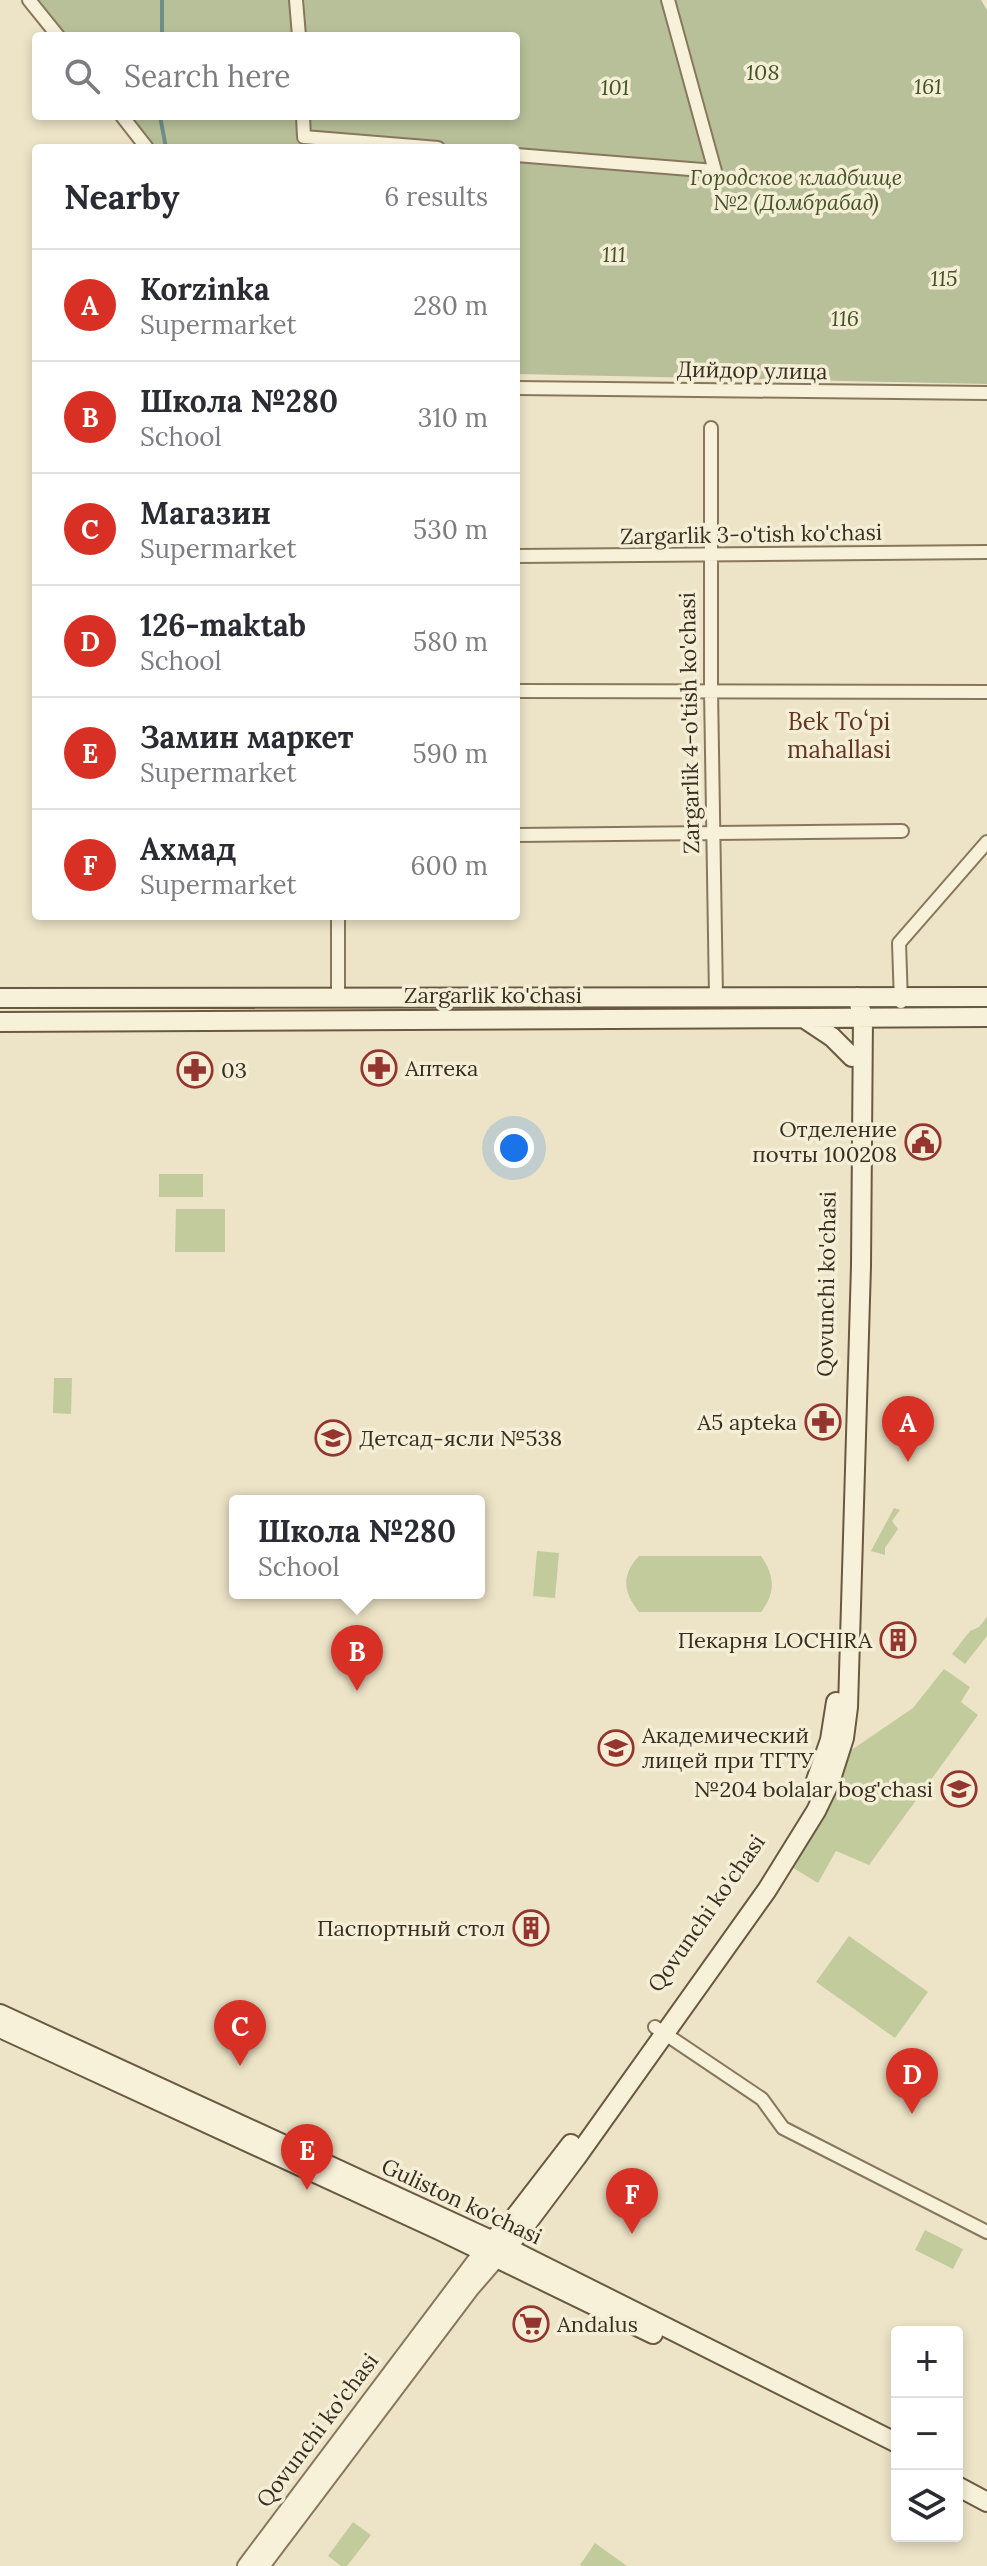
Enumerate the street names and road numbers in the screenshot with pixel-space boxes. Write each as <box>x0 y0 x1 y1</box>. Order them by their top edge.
street label: Дийдор улица <box>676 355 828 385</box>
street label: Zargarlik 3-o'tish ko'chasi <box>620 518 882 550</box>
street label: Zargarlik 4-o'tish ko'chasi <box>673 592 705 854</box>
street label: Zargarlik ko'chasi <box>404 981 582 1009</box>
street label: Qovunchi ko'chasi <box>810 1191 842 1377</box>
street label: Qovunchi ko'chasi <box>641 1829 771 1997</box>
street label: Guliston ko'chasi <box>377 2152 547 2250</box>
street label: Qovunchi ko'chasi <box>250 2347 384 2513</box>

